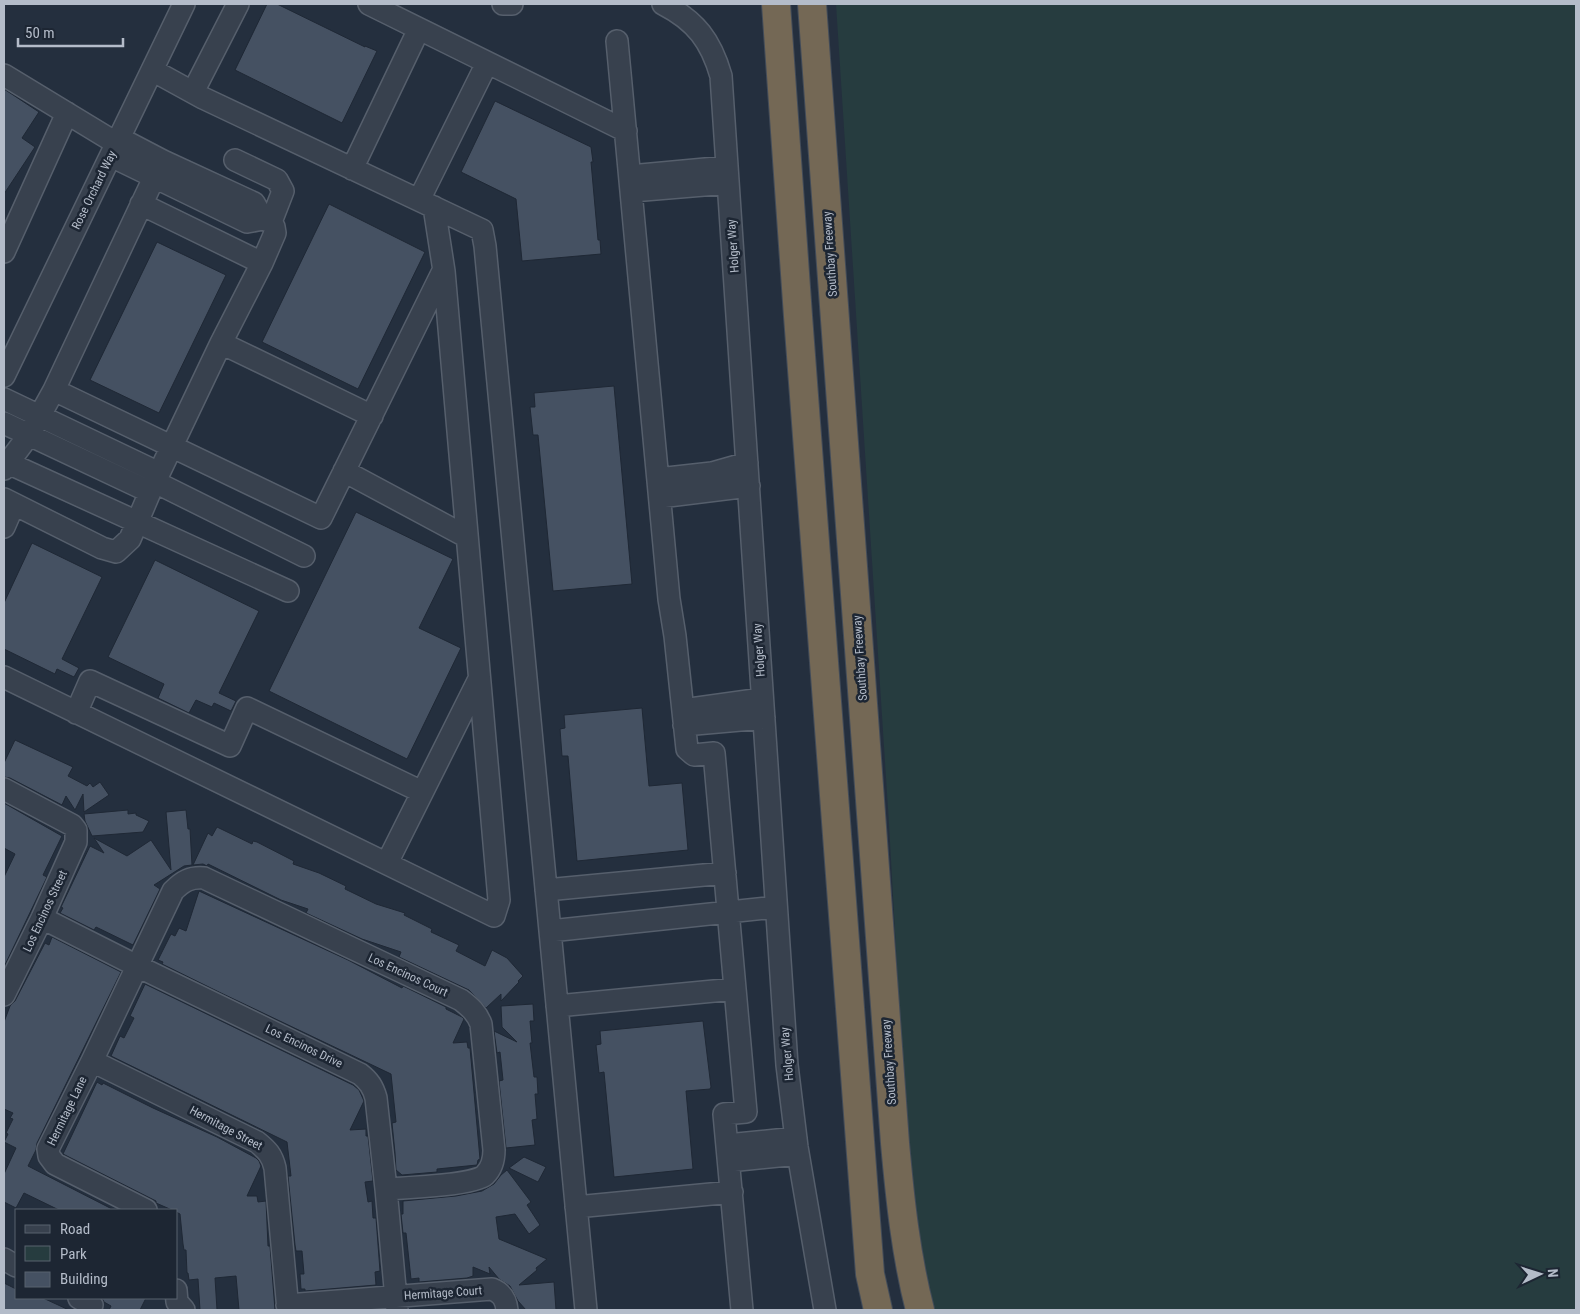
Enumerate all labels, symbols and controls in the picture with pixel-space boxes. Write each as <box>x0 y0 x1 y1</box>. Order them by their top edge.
scale bar <box>18 15 122 47</box>
text: 50 m <box>25 24 55 42</box>
street label: Rose Orchard Way <box>69 148 119 232</box>
street label: Southbay Freeway <box>820 211 840 297</box>
street label: Holger Way <box>724 219 742 273</box>
street label: Southbay Freeway <box>850 615 870 701</box>
street label: Holger Way <box>750 623 768 677</box>
street label: Los Encinos Street <box>20 868 70 954</box>
street label: Los Encinos Court <box>366 950 450 1000</box>
street label: Southbay Freeway <box>879 1019 899 1105</box>
street label: Los Encinos Drive <box>263 1021 345 1071</box>
street label: Holger Way <box>778 1027 796 1081</box>
street label: Hermitage Lane <box>44 1074 90 1148</box>
street label: Hermitage Street <box>187 1103 265 1153</box>
legend <box>15 1209 178 1299</box>
text: Road <box>60 1220 90 1238</box>
text: Park <box>60 1245 87 1263</box>
north arrow <box>1515 1249 1565 1299</box>
text: N <box>1545 1268 1561 1278</box>
text: Building <box>60 1270 108 1288</box>
street label: Hermitage Court <box>403 1283 483 1303</box>

